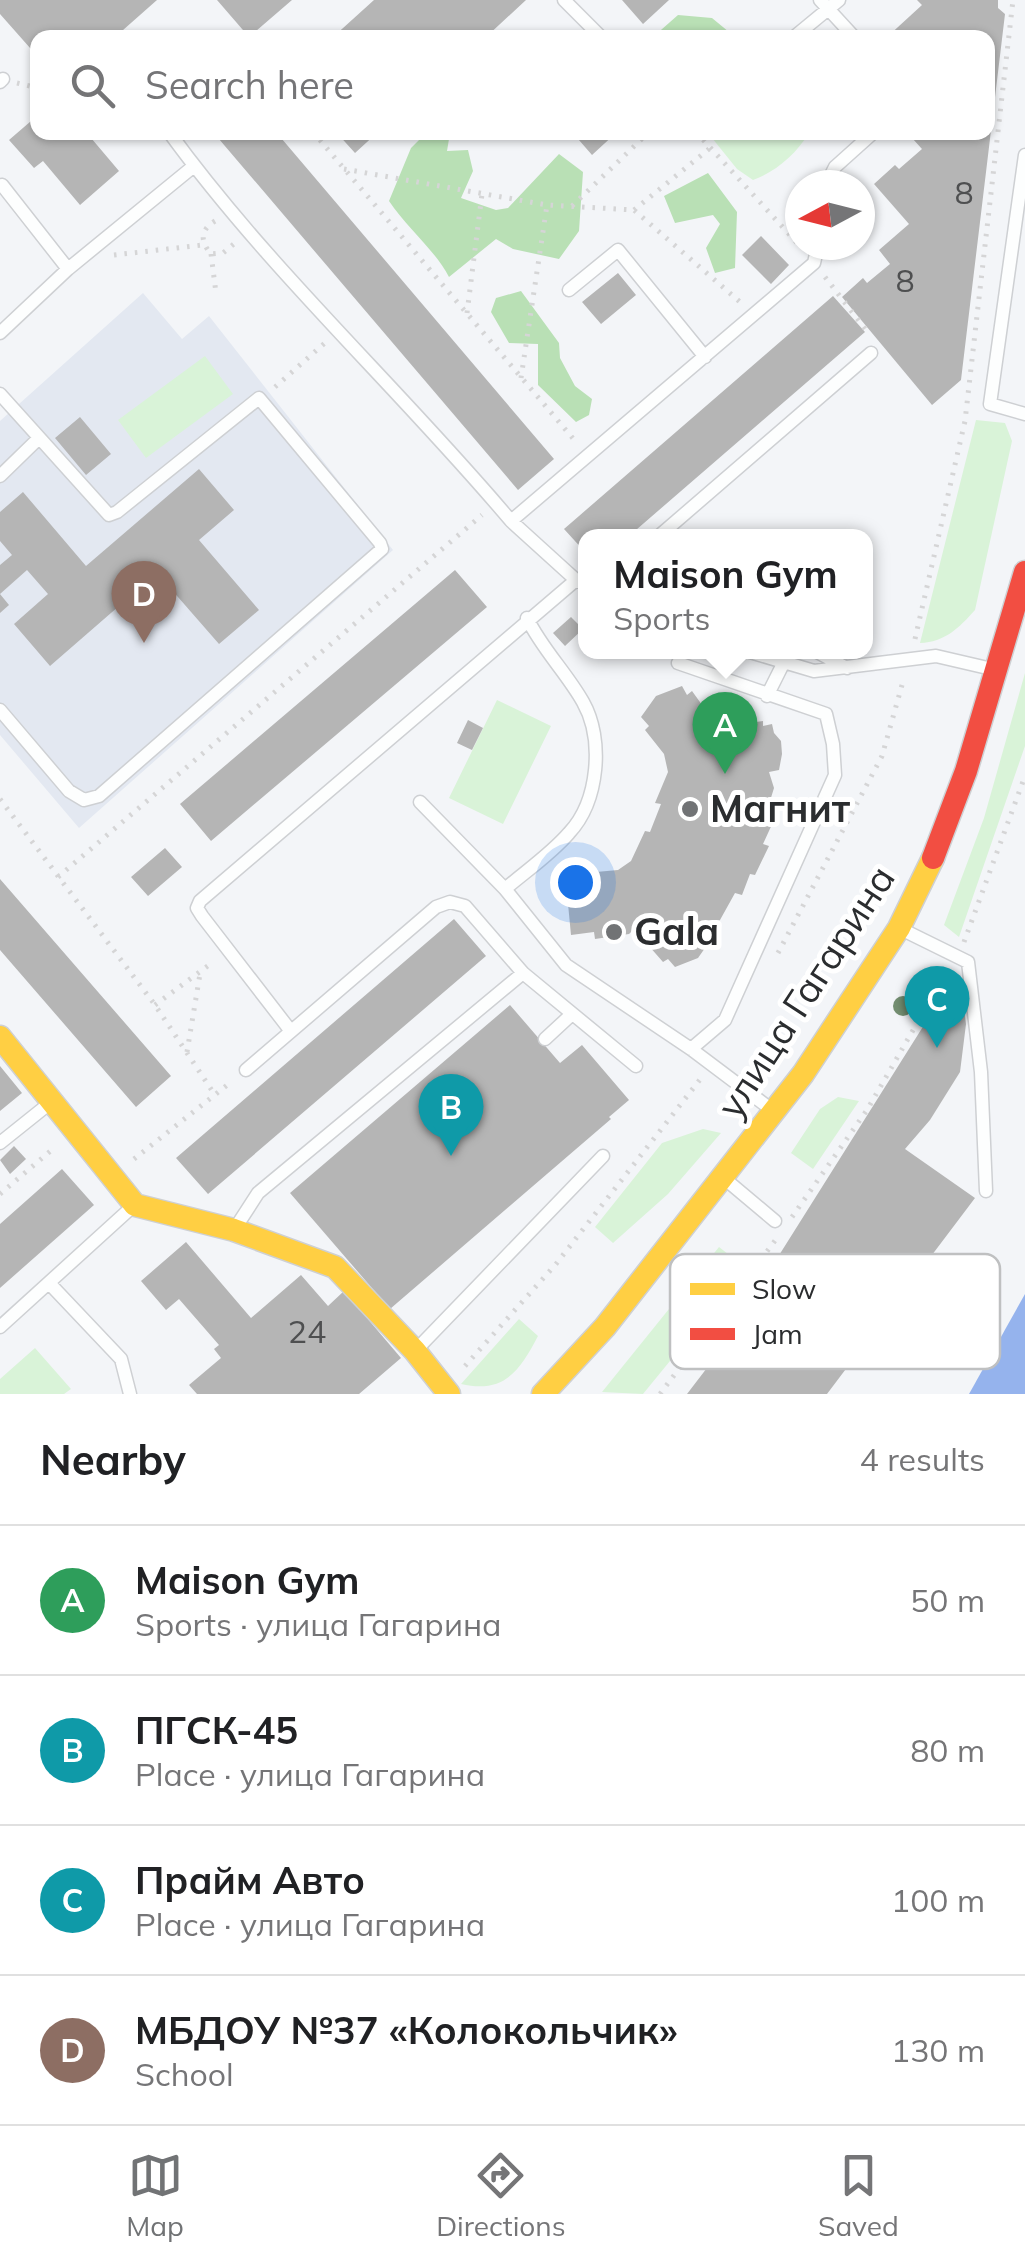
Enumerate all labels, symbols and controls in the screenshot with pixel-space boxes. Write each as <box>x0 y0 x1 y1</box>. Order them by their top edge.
search box <box>30 30 995 140</box>
icon: search <box>65 58 120 113</box>
text: Search here <box>145 61 354 109</box>
north arrow <box>785 170 875 260</box>
house number: 8 <box>954 172 974 212</box>
house number: 8 <box>895 260 915 300</box>
popup <box>578 529 873 659</box>
text: Maison Gym <box>613 550 838 598</box>
pin: D <box>112 560 176 643</box>
text: Sports <box>613 598 710 638</box>
pin: A <box>692 692 758 774</box>
place label: Магнит <box>710 784 851 832</box>
marker: Магнит <box>679 798 701 820</box>
street label: улица Гагарина <box>706 856 905 1127</box>
your location <box>550 857 601 908</box>
place label: Gala <box>634 907 719 955</box>
marker: Gala <box>603 921 625 943</box>
pin: C <box>904 966 970 1048</box>
pin: B <box>418 1074 484 1156</box>
legend <box>670 1254 1000 1369</box>
text: Slow <box>752 1271 816 1306</box>
house number: 24 <box>288 1311 326 1351</box>
text: Jam <box>752 1316 803 1351</box>
text: Nearby <box>40 1433 186 1486</box>
text: 4 results <box>860 1439 985 1479</box>
text: Maison Gym <box>135 1556 359 1604</box>
text: A <box>60 1580 85 1620</box>
text: 50 m <box>910 1580 985 1620</box>
text: Sports · улица Гагарина <box>135 1604 502 1644</box>
text: ПГСК-45 <box>135 1706 298 1754</box>
text: B <box>61 1730 84 1770</box>
text: 80 m <box>910 1730 985 1770</box>
text: Place · улица Гагарина <box>135 1754 485 1794</box>
text: Прайм Авто <box>135 1856 365 1904</box>
text: C <box>62 1880 83 1920</box>
text: 100 m <box>891 1880 985 1920</box>
text: Place · улица Гагарина <box>135 1904 485 1944</box>
text: МБДОУ №37 «Колокольчик» <box>135 2006 678 2054</box>
text: D <box>60 2030 85 2070</box>
text: 130 m <box>891 2030 985 2070</box>
text: School <box>135 2054 234 2094</box>
tab: Map <box>126 2148 184 2243</box>
tab: Directions <box>436 2148 566 2243</box>
tab: Saved <box>818 2148 899 2243</box>

